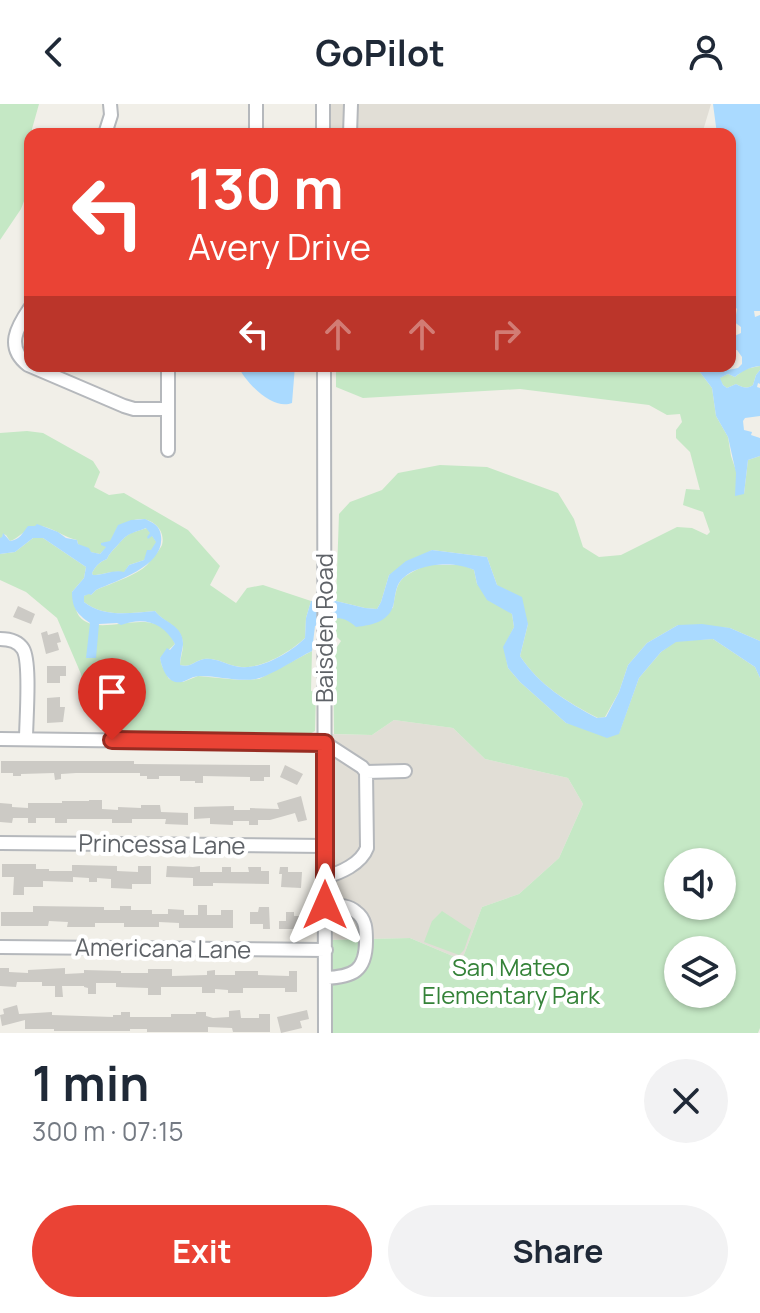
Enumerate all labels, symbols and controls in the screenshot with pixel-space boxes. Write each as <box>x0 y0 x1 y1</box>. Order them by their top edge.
text: GoPilot <box>315 28 445 77</box>
icon: back <box>32 30 76 74</box>
icon: person <box>684 30 728 74</box>
text: 130 m <box>188 149 344 226</box>
icon: left <box>56 160 160 264</box>
text: Avery Drive <box>188 222 371 271</box>
icon: left <box>232 312 276 356</box>
icon: ahead <box>316 312 360 356</box>
icon: ahead <box>400 312 444 356</box>
icon: right <box>484 312 528 356</box>
street label: Baisden Road <box>307 553 340 703</box>
pin <box>78 658 146 740</box>
icon: arrive <box>90 670 134 714</box>
street label: Princessa Lane <box>78 826 246 861</box>
map controls <box>664 848 736 1008</box>
button: sound <box>664 848 736 920</box>
position arrow <box>283 863 367 947</box>
street label: Americana Lane <box>75 929 252 966</box>
button: layers <box>664 936 736 1008</box>
park label: San Mateo Elementary Park <box>422 950 601 1011</box>
text: 1 min <box>32 1050 149 1115</box>
button: close <box>644 1059 728 1143</box>
text: 300 m · 07:15 <box>32 1113 183 1149</box>
button: Exit <box>32 1205 372 1297</box>
button: Share <box>388 1205 728 1297</box>

